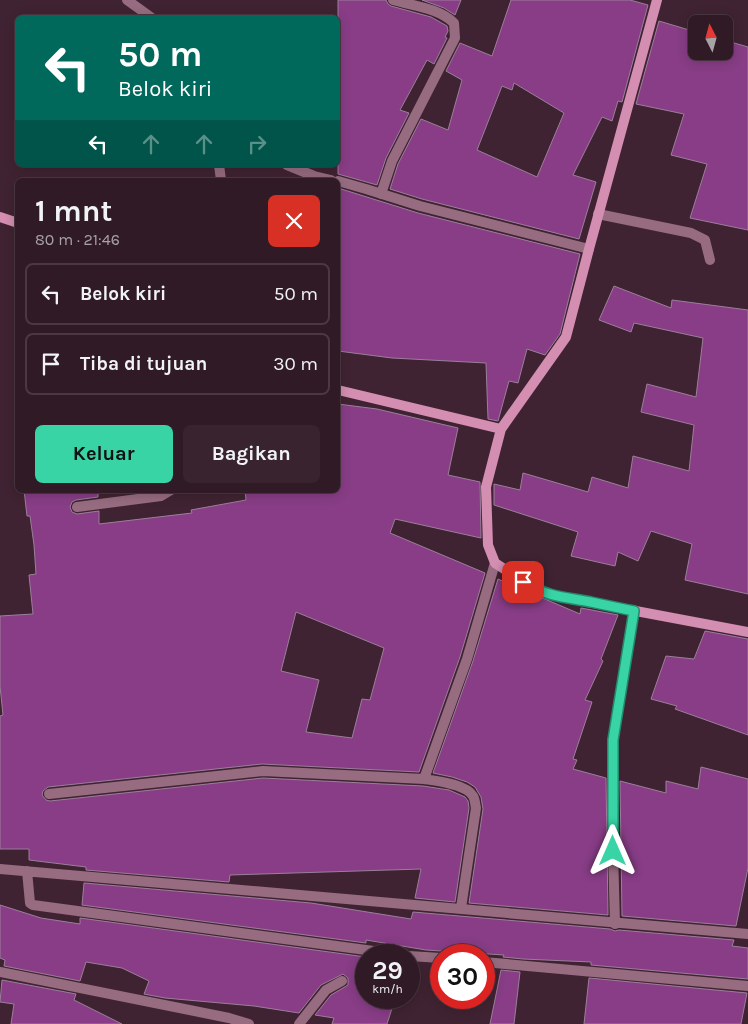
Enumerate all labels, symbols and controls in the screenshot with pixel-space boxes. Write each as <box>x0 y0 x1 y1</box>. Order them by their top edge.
north arrow <box>688 15 732 60</box>
map controls <box>688 15 733 60</box>
text: 50 m <box>118 34 203 75</box>
icon: left <box>35 35 100 100</box>
text: Belok kiri <box>118 76 212 102</box>
icon: left <box>84 130 112 158</box>
icon: ahead <box>137 130 165 158</box>
icon: ahead <box>190 130 218 158</box>
icon: right <box>243 130 271 158</box>
text: 1 mnt <box>35 193 112 229</box>
button: close <box>268 195 320 247</box>
text: 80 m · 21:46 <box>35 230 120 249</box>
icon: left <box>37 280 65 308</box>
text: Belok kiri <box>80 283 166 305</box>
text: 50 m <box>274 283 318 305</box>
icon: arrive <box>37 350 65 378</box>
text: Tiba di tujuan <box>80 353 207 375</box>
text: 30 m <box>273 353 318 375</box>
button: Keluar <box>35 425 173 483</box>
button: Bagikan <box>183 425 320 483</box>
pin <box>502 561 544 603</box>
icon: arrive <box>509 568 537 596</box>
position arrow <box>586 824 638 876</box>
speed limit sign: 30 <box>430 944 495 1009</box>
text: 29 <box>372 956 403 985</box>
text: km/h <box>372 982 403 996</box>

